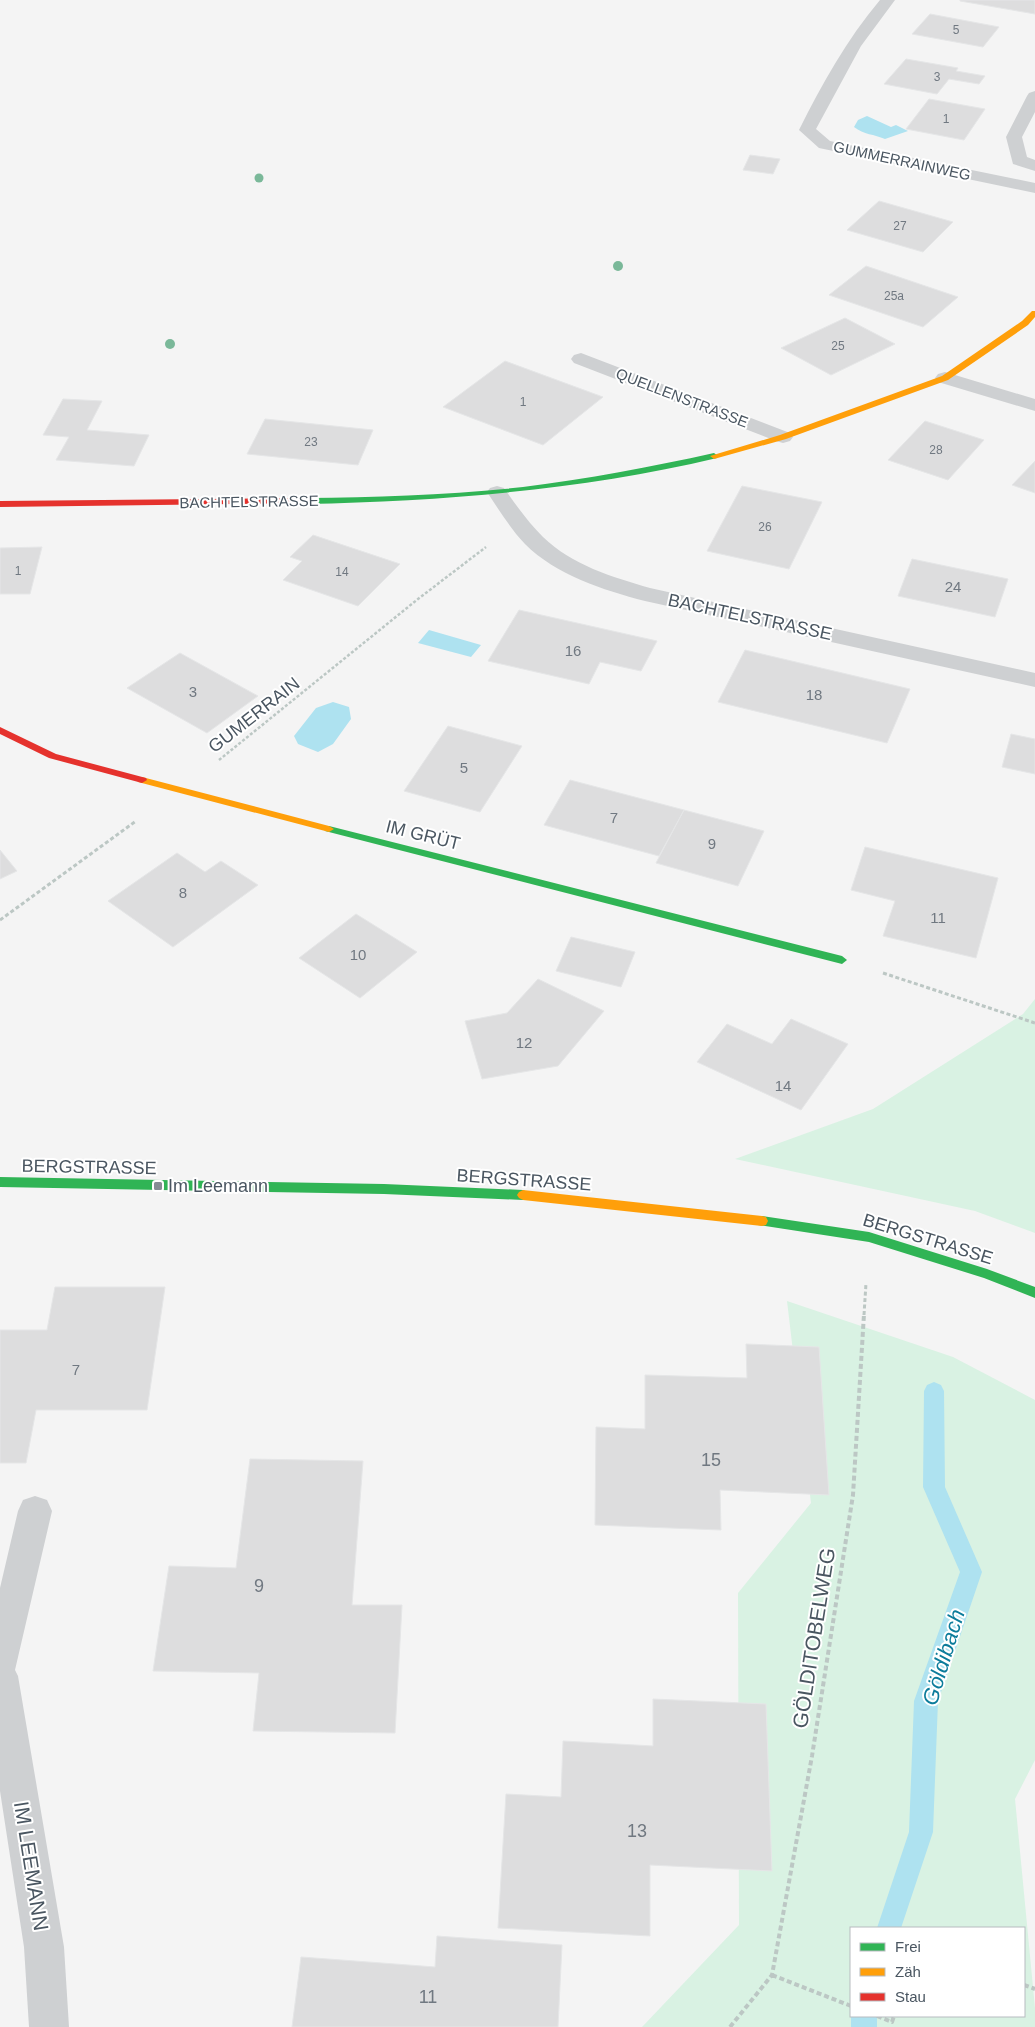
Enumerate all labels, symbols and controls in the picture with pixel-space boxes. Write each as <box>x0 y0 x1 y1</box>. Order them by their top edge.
house number: 5 <box>953 23 960 37</box>
house number: 3 <box>934 70 941 84</box>
house number: 1 <box>943 112 950 126</box>
street label: GUMMERRAINWEG <box>832 138 972 183</box>
house number: 27 <box>893 219 907 233</box>
house number: 25a <box>884 289 904 303</box>
house number: 25 <box>831 339 845 353</box>
street label: QUELLENSTRASSE <box>614 365 751 431</box>
house number: 1 <box>520 395 527 409</box>
house number: 23 <box>304 435 318 449</box>
house number: 28 <box>929 443 943 457</box>
street label: BACHTELSTRASSE <box>179 492 319 511</box>
house number: 26 <box>758 520 772 534</box>
house number: 1 <box>15 564 22 578</box>
house number: 14 <box>335 565 349 579</box>
house number: 24 <box>945 578 961 595</box>
street label: BACHTELSTRASSE <box>666 590 834 644</box>
house number: 16 <box>565 642 581 659</box>
street label: GUMERRAIN <box>204 673 304 757</box>
house number: 3 <box>189 683 197 700</box>
house number: 18 <box>806 686 822 703</box>
house number: 5 <box>460 759 468 776</box>
house number: 7 <box>610 809 618 826</box>
street label: IM GRÜT <box>384 816 462 854</box>
house number: 9 <box>708 835 716 852</box>
house number: 8 <box>179 884 187 901</box>
house number: 11 <box>930 909 946 926</box>
house number: 10 <box>350 946 366 963</box>
house number: 12 <box>516 1034 532 1051</box>
house number: 14 <box>775 1077 791 1094</box>
street label: BERGSTRASSE <box>21 1156 157 1178</box>
street label: BERGSTRASSE <box>456 1165 592 1195</box>
place label: Im Leemann <box>168 1176 268 1196</box>
marker: Im Leemann <box>152 1180 164 1192</box>
street label: BERGSTRASSE <box>861 1210 995 1268</box>
house number: 7 <box>72 1361 80 1378</box>
house number: 15 <box>701 1450 721 1470</box>
street label: GÖLDITOBELWEG <box>788 1546 839 1730</box>
house number: 9 <box>254 1576 264 1596</box>
water label: Göldibach <box>917 1606 970 1708</box>
street label: IM LEEMANN <box>10 1800 53 1932</box>
house number: 13 <box>627 1821 647 1841</box>
legend <box>850 1927 1025 2017</box>
text: Frei <box>895 1938 921 1955</box>
text: Zäh <box>895 1963 921 1980</box>
house number: 11 <box>419 1987 437 2007</box>
text: Stau <box>895 1988 926 2005</box>

